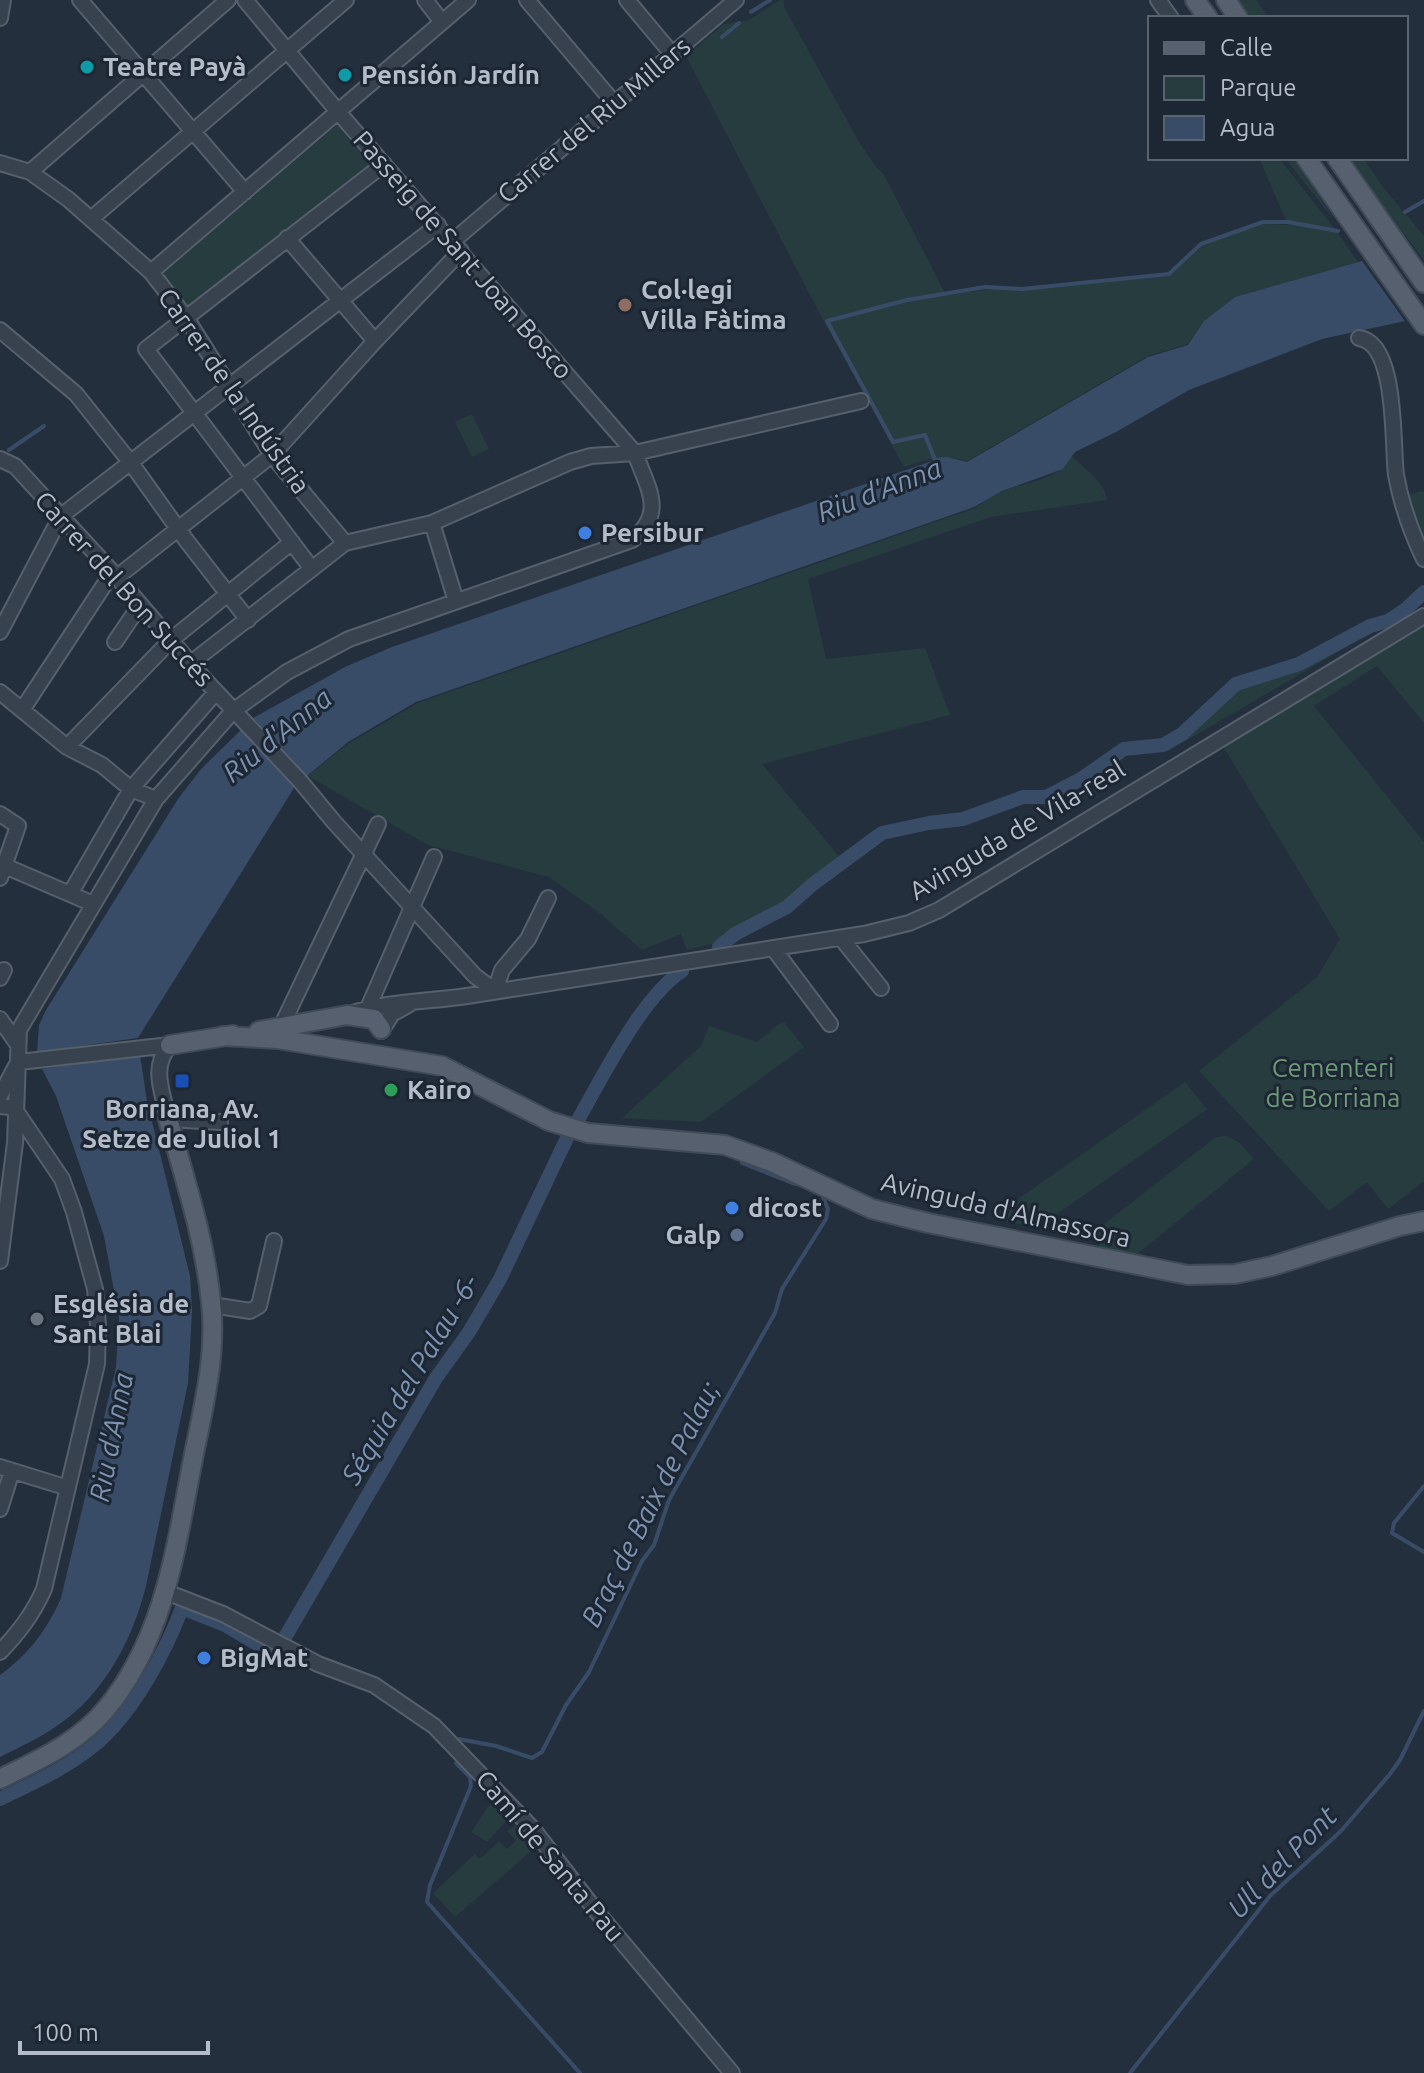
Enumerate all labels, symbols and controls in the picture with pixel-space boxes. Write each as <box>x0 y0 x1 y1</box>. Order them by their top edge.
legend <box>1148 16 1408 160</box>
street label: Carrer del Riu Millars <box>492 31 696 208</box>
text: Calle <box>1220 34 1273 61</box>
place label: Teatre Payà <box>103 52 246 81</box>
marker: Teatre Payà <box>78 58 96 76</box>
place label: Pensión Jardín <box>361 60 540 89</box>
marker: Pensión Jardín <box>336 66 354 84</box>
text: Parque <box>1220 74 1297 101</box>
text: Agua <box>1220 114 1275 141</box>
street label: Passeig de Sant Joan Bosco <box>348 125 579 384</box>
place label: Col·legi Villa Fàtima <box>641 275 787 334</box>
street label: Carrer de la Indústria <box>153 283 316 499</box>
marker: Col·legi Villa Fàtima <box>616 296 634 314</box>
water label: Riu d'Anna <box>812 452 945 527</box>
street label: Carrer del Bon Succés <box>29 485 220 692</box>
place label: Persibur <box>601 518 704 547</box>
marker: Persibur <box>576 524 594 542</box>
water label: Riu d'Anna <box>216 682 337 788</box>
street label: Avinguda de Vila-real <box>904 754 1130 905</box>
park label: Cementeri de Borriana <box>1266 1053 1400 1112</box>
marker: Borriana, Av. Setze de Juliol 1 <box>173 1072 191 1090</box>
place label: Kairo <box>407 1075 472 1104</box>
marker: Kairo <box>382 1081 400 1099</box>
place label: Borriana, Av. Setze de Juliol 1 <box>82 1094 282 1153</box>
street label: Avinguda d'Almassora <box>879 1167 1134 1252</box>
place label: dicost <box>748 1193 822 1222</box>
marker: dicost <box>723 1199 741 1217</box>
place label: Galp <box>665 1220 721 1249</box>
marker: Galp <box>728 1226 746 1244</box>
water label: Séquia del Palau -6- <box>334 1268 485 1490</box>
place label: Església de Sant Blai <box>53 1289 189 1348</box>
marker: Església de Sant Blai <box>28 1310 46 1328</box>
water label: Riu d'Anna <box>83 1370 138 1504</box>
water label: Braç de Baix de Palau; <box>574 1376 725 1631</box>
place label: BigMat <box>220 1643 308 1672</box>
marker: BigMat <box>195 1649 213 1667</box>
street label: Camí de Santa Pau <box>470 1764 630 1947</box>
water label: Ull del Pont <box>1221 1799 1343 1924</box>
scale bar <box>20 2005 208 2055</box>
text: 100 m <box>32 2019 99 2046</box>

